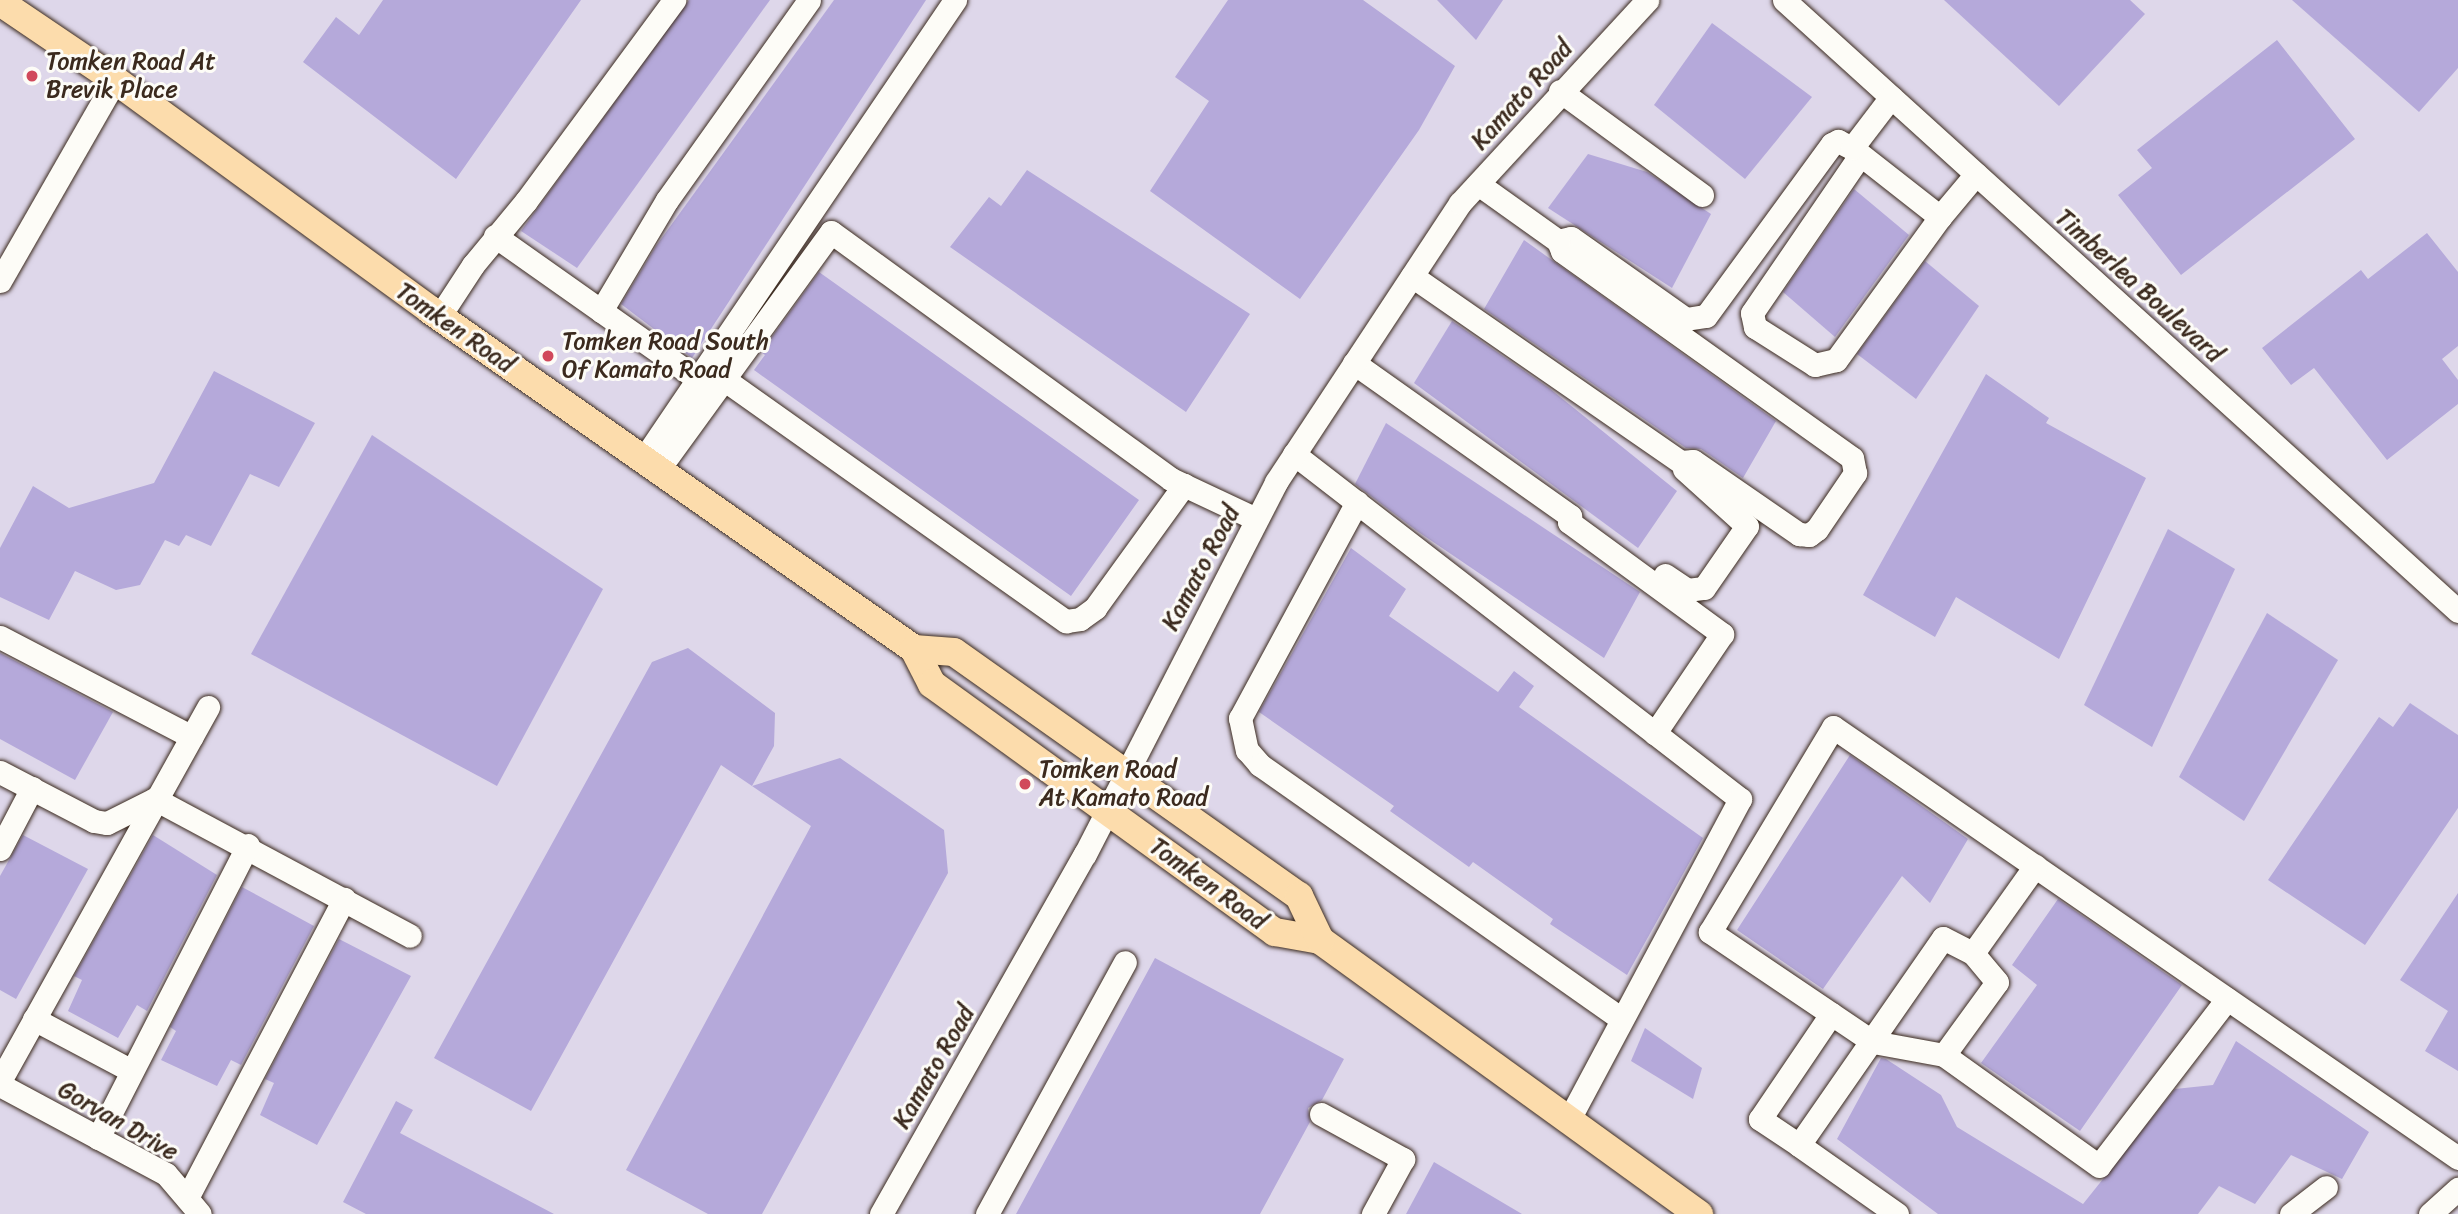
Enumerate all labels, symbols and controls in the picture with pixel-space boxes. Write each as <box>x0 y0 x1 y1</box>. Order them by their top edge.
street label: Kamato Road <box>1465 34 1579 156</box>
place label: Tomken Road At Brevik Place <box>46 48 216 104</box>
marker: Tomken Road At Brevik Place <box>24 68 40 84</box>
street label: Timberlea Boulevard <box>2050 204 2228 368</box>
street label: Tomken Road <box>390 277 520 379</box>
place label: Tomken Road South Of Kamato Road <box>562 328 769 384</box>
marker: Tomken Road South Of Kamato Road <box>540 348 556 364</box>
street label: Kamato Road <box>1156 501 1246 635</box>
place label: Tomken Road At Kamato Road <box>1039 756 1209 812</box>
marker: Tomken Road At Kamato Road <box>1017 776 1033 792</box>
street label: Tomken Road <box>1144 832 1272 936</box>
street label: Kamato Road <box>887 1000 981 1134</box>
street label: Gorvan Drive <box>53 1075 183 1167</box>

